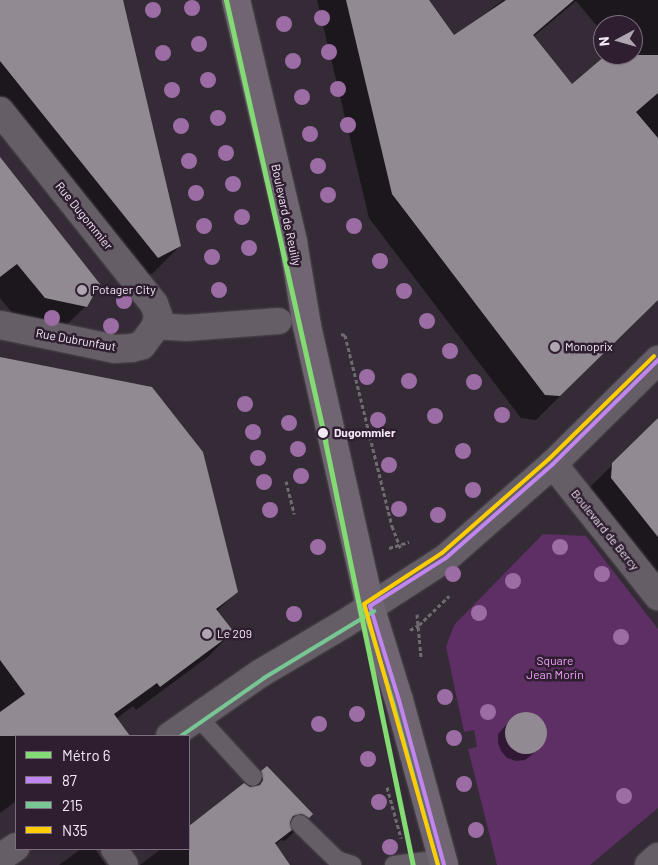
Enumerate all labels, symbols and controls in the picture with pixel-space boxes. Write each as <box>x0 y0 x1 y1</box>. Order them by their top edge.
north arrow <box>593 15 643 65</box>
text: N <box>595 36 613 47</box>
street label: Boulevard de Reuilly <box>268 163 304 267</box>
street label: Rue Dugommier <box>52 179 116 253</box>
place label: Potager City <box>92 283 156 297</box>
marker: Potager City <box>76 284 88 296</box>
street label: Rue Dubrunfaut <box>35 326 117 354</box>
place label: Monoprix <box>565 340 613 354</box>
marker: Monoprix <box>549 341 561 353</box>
marker: Dugommier <box>316 426 330 440</box>
place label: Dugommier <box>334 426 395 440</box>
street label: Boulevard de Bercy <box>568 487 642 573</box>
place label: Le 209 <box>217 627 252 641</box>
marker: Le 209 <box>201 628 213 640</box>
park label: Square Jean Morin <box>526 654 584 682</box>
legend <box>15 735 190 850</box>
text: Métro 6 <box>62 746 110 764</box>
text: 87 <box>62 771 77 789</box>
text: 215 <box>62 796 83 814</box>
text: N35 <box>62 821 88 839</box>

